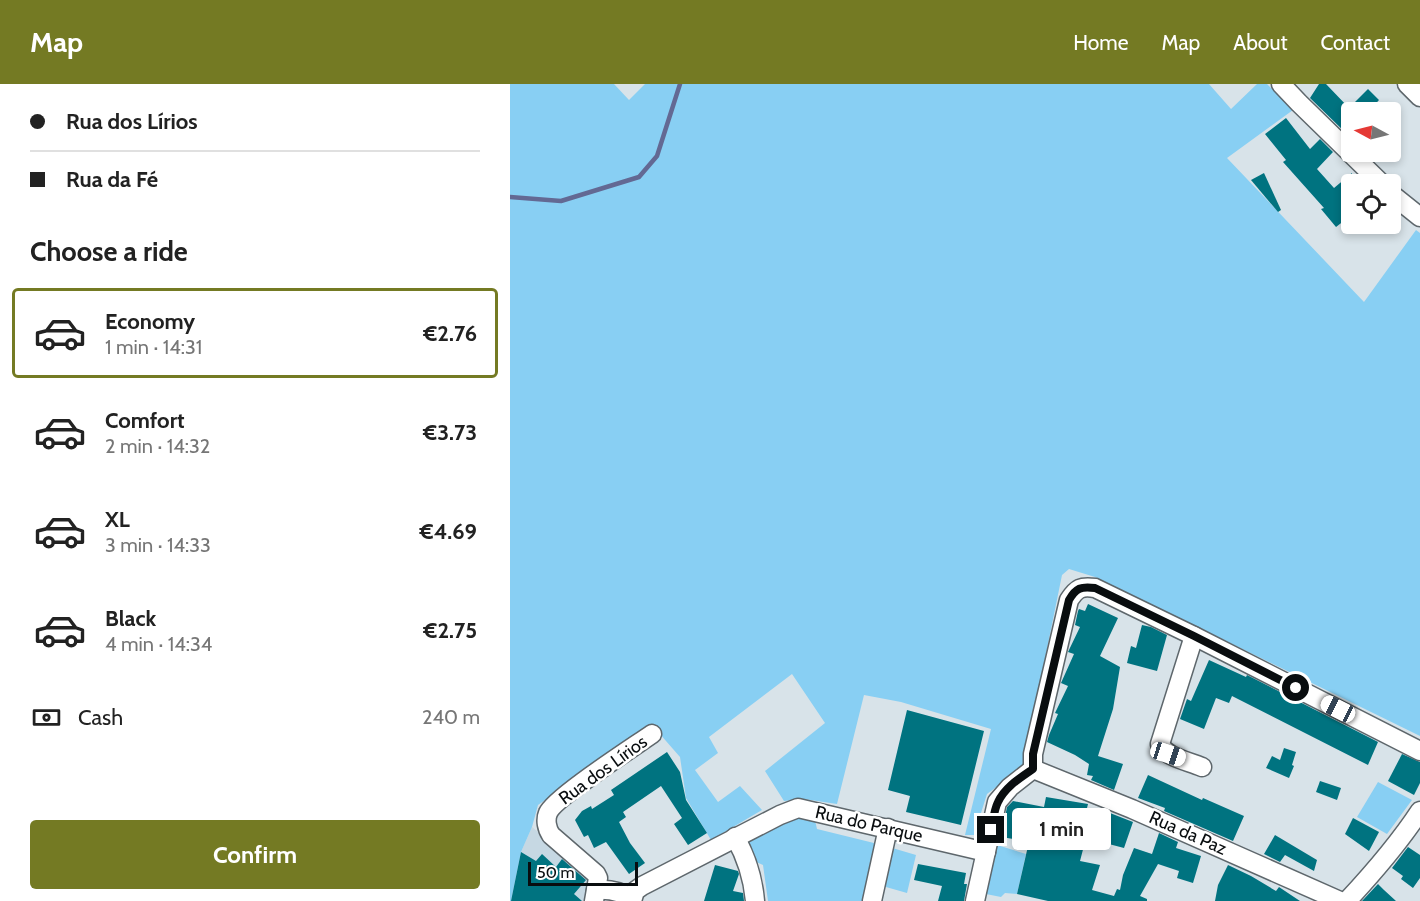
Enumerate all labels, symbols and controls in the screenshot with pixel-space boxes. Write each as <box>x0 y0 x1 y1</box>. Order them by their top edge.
text: Map <box>30 25 83 59</box>
text: Home <box>1073 30 1129 55</box>
text: Map <box>1162 30 1200 55</box>
text: About <box>1233 30 1287 55</box>
text: Contact <box>1320 30 1390 55</box>
north arrow <box>1341 102 1401 162</box>
map controls <box>1341 102 1401 234</box>
text: Rua dos Lírios <box>66 108 198 135</box>
text: Rua da Fé <box>66 166 158 193</box>
button: locate <box>1341 174 1401 234</box>
text: Choose a ride <box>30 235 188 268</box>
icon: car <box>33 306 87 360</box>
text: Economy <box>105 308 195 335</box>
text: €2.76 <box>423 320 477 347</box>
text: 1 min · 14:31 <box>105 335 202 359</box>
icon: car <box>33 405 87 459</box>
text: Comfort <box>105 407 184 434</box>
text: €3.73 <box>423 419 477 446</box>
text: 2 min · 14:32 <box>105 434 210 458</box>
icon: car <box>33 504 87 558</box>
text: XL <box>105 506 130 533</box>
text: €4.69 <box>420 518 477 545</box>
text: 3 min · 14:33 <box>105 533 211 557</box>
icon: car <box>33 603 87 657</box>
text: Black <box>105 605 156 632</box>
text: €2.75 <box>423 617 477 644</box>
text: 4 min · 14:34 <box>105 632 212 656</box>
route start <box>1282 674 1309 701</box>
car <box>1318 693 1358 725</box>
icon: cash <box>30 701 63 734</box>
text: Cash <box>78 704 123 731</box>
text: 240 m <box>422 705 480 729</box>
street label: Rua dos Lírios <box>555 731 651 809</box>
car <box>1148 740 1188 768</box>
street label: Rua do Parque <box>813 801 925 847</box>
street label: Rua da Paz <box>1146 806 1231 860</box>
callout: 1 min <box>1012 809 1111 851</box>
route end <box>977 816 1004 843</box>
text: 1 min <box>1039 817 1084 841</box>
button: Confirm <box>30 820 480 889</box>
scale bar <box>528 859 638 886</box>
text: 50 m <box>537 863 574 882</box>

